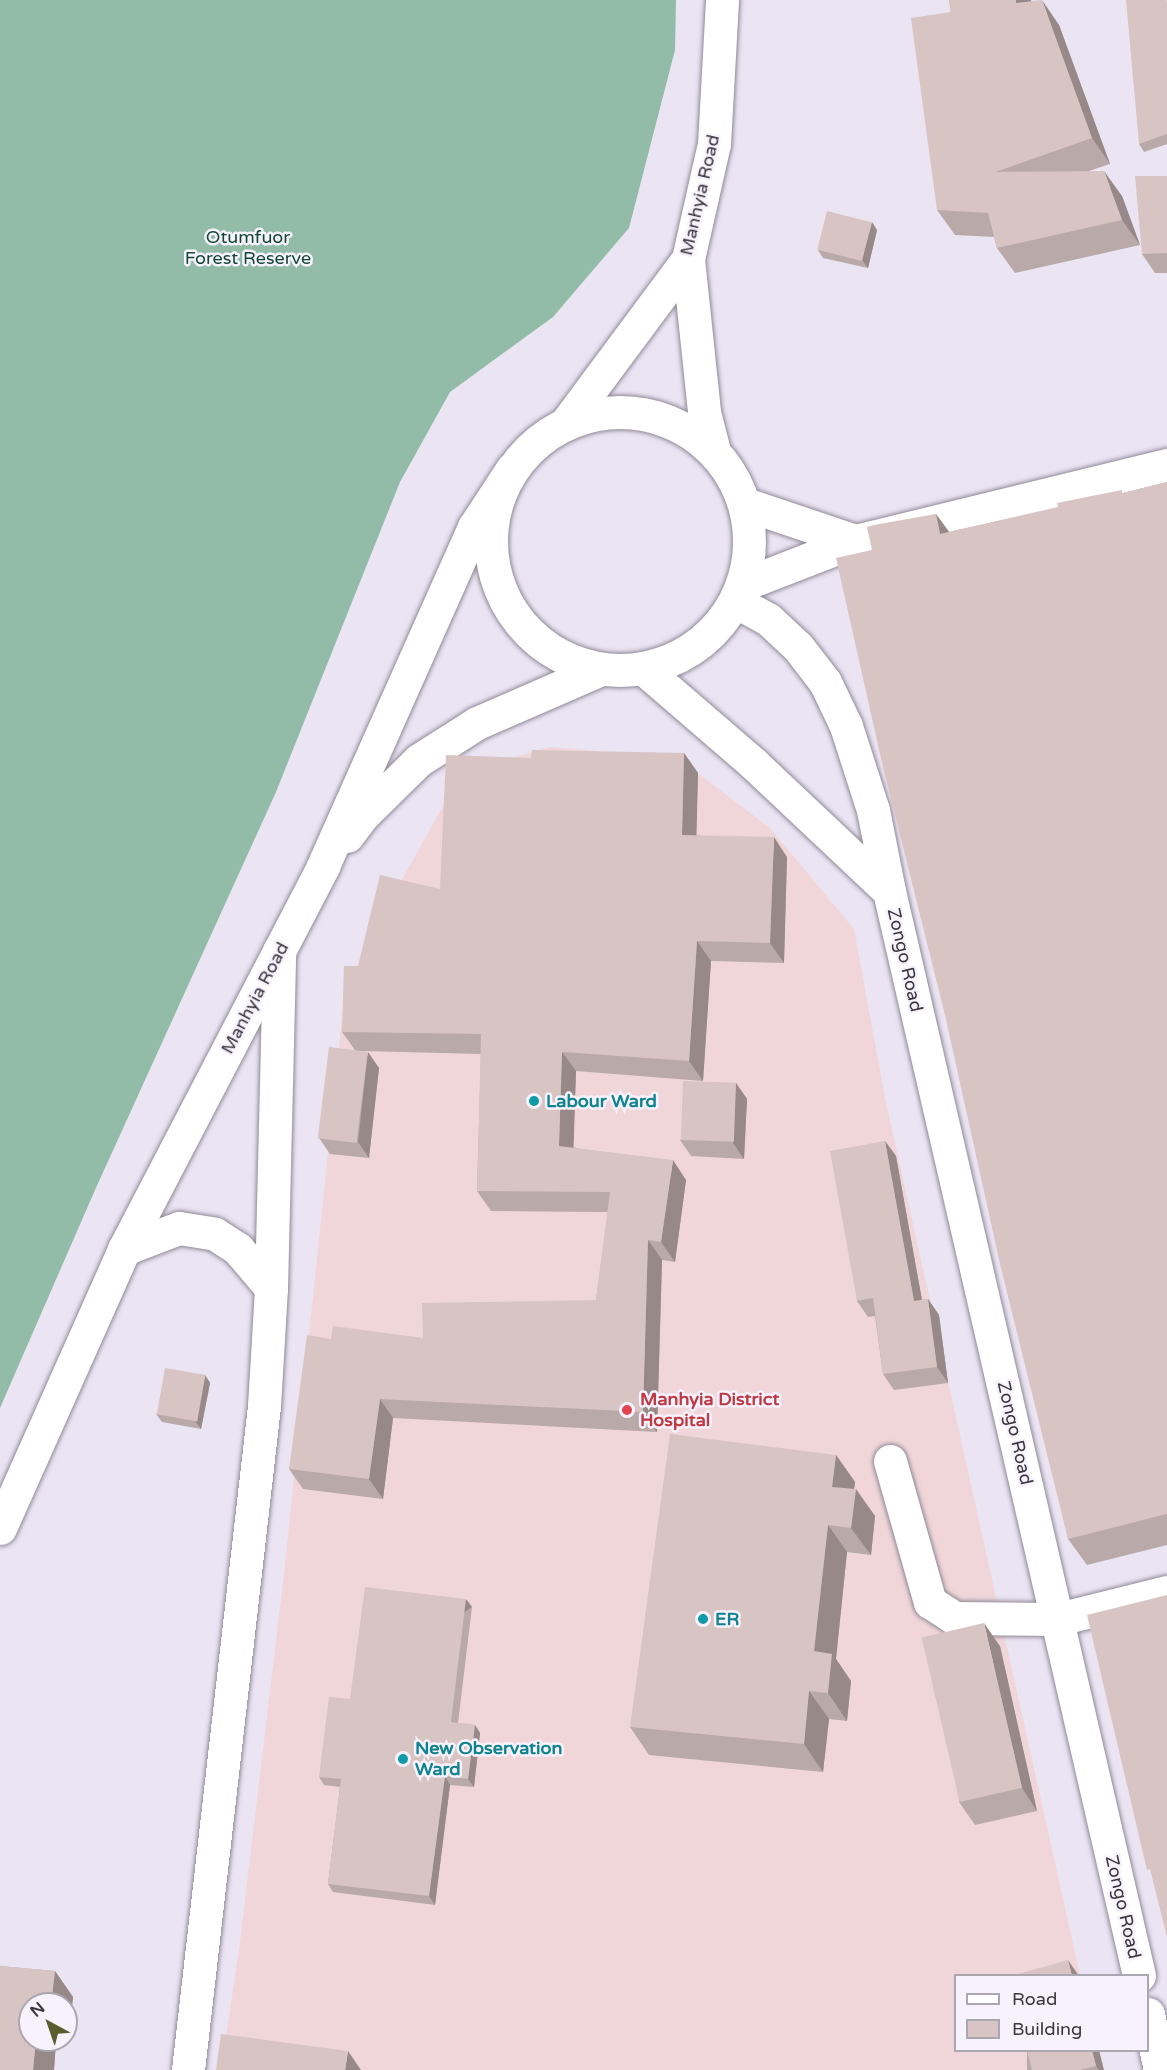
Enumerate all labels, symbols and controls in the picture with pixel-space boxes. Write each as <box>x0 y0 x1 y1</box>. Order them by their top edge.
street label: Manhyia Road <box>676 132 724 258</box>
park label: Otumfuor Forest Reserve <box>185 227 311 270</box>
street label: Zongo Road <box>883 906 927 1014</box>
street label: Manhyia Road <box>216 938 294 1058</box>
place label: Labour Ward <box>546 1090 657 1112</box>
marker: Labour Ward <box>527 1094 541 1108</box>
street label: Zongo Road <box>993 1379 1037 1487</box>
place label: Manhyia District Hospital <box>640 1389 779 1432</box>
marker: Manhyia District Hospital <box>618 1401 636 1419</box>
place label: ER <box>715 1608 739 1630</box>
marker: ER <box>696 1612 710 1626</box>
place label: New Observation Ward <box>415 1738 562 1780</box>
marker: New Observation Ward <box>396 1752 410 1766</box>
street label: Zongo Road <box>1101 1853 1145 1961</box>
legend <box>954 1974 1149 2052</box>
text: Road <box>1012 1988 1057 2010</box>
north arrow <box>18 1992 78 2052</box>
text: N <box>26 1998 49 2022</box>
text: Building <box>1012 2018 1082 2040</box>

